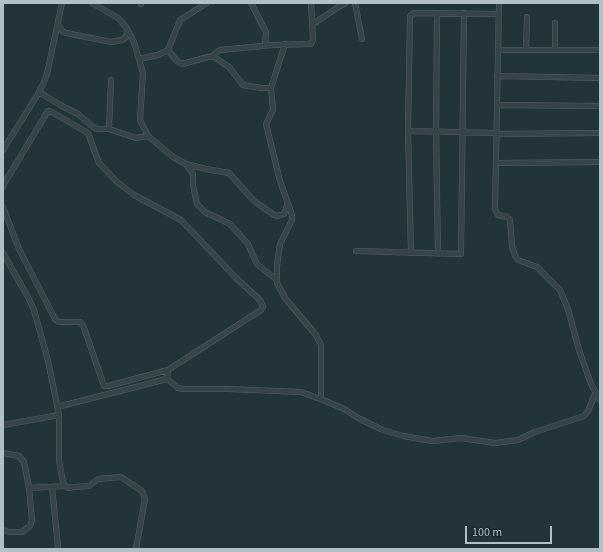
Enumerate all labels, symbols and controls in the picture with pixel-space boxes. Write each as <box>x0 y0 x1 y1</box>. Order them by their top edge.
scale bar <box>467 518 554 544</box>
text: 100 m <box>472 524 502 541</box>

